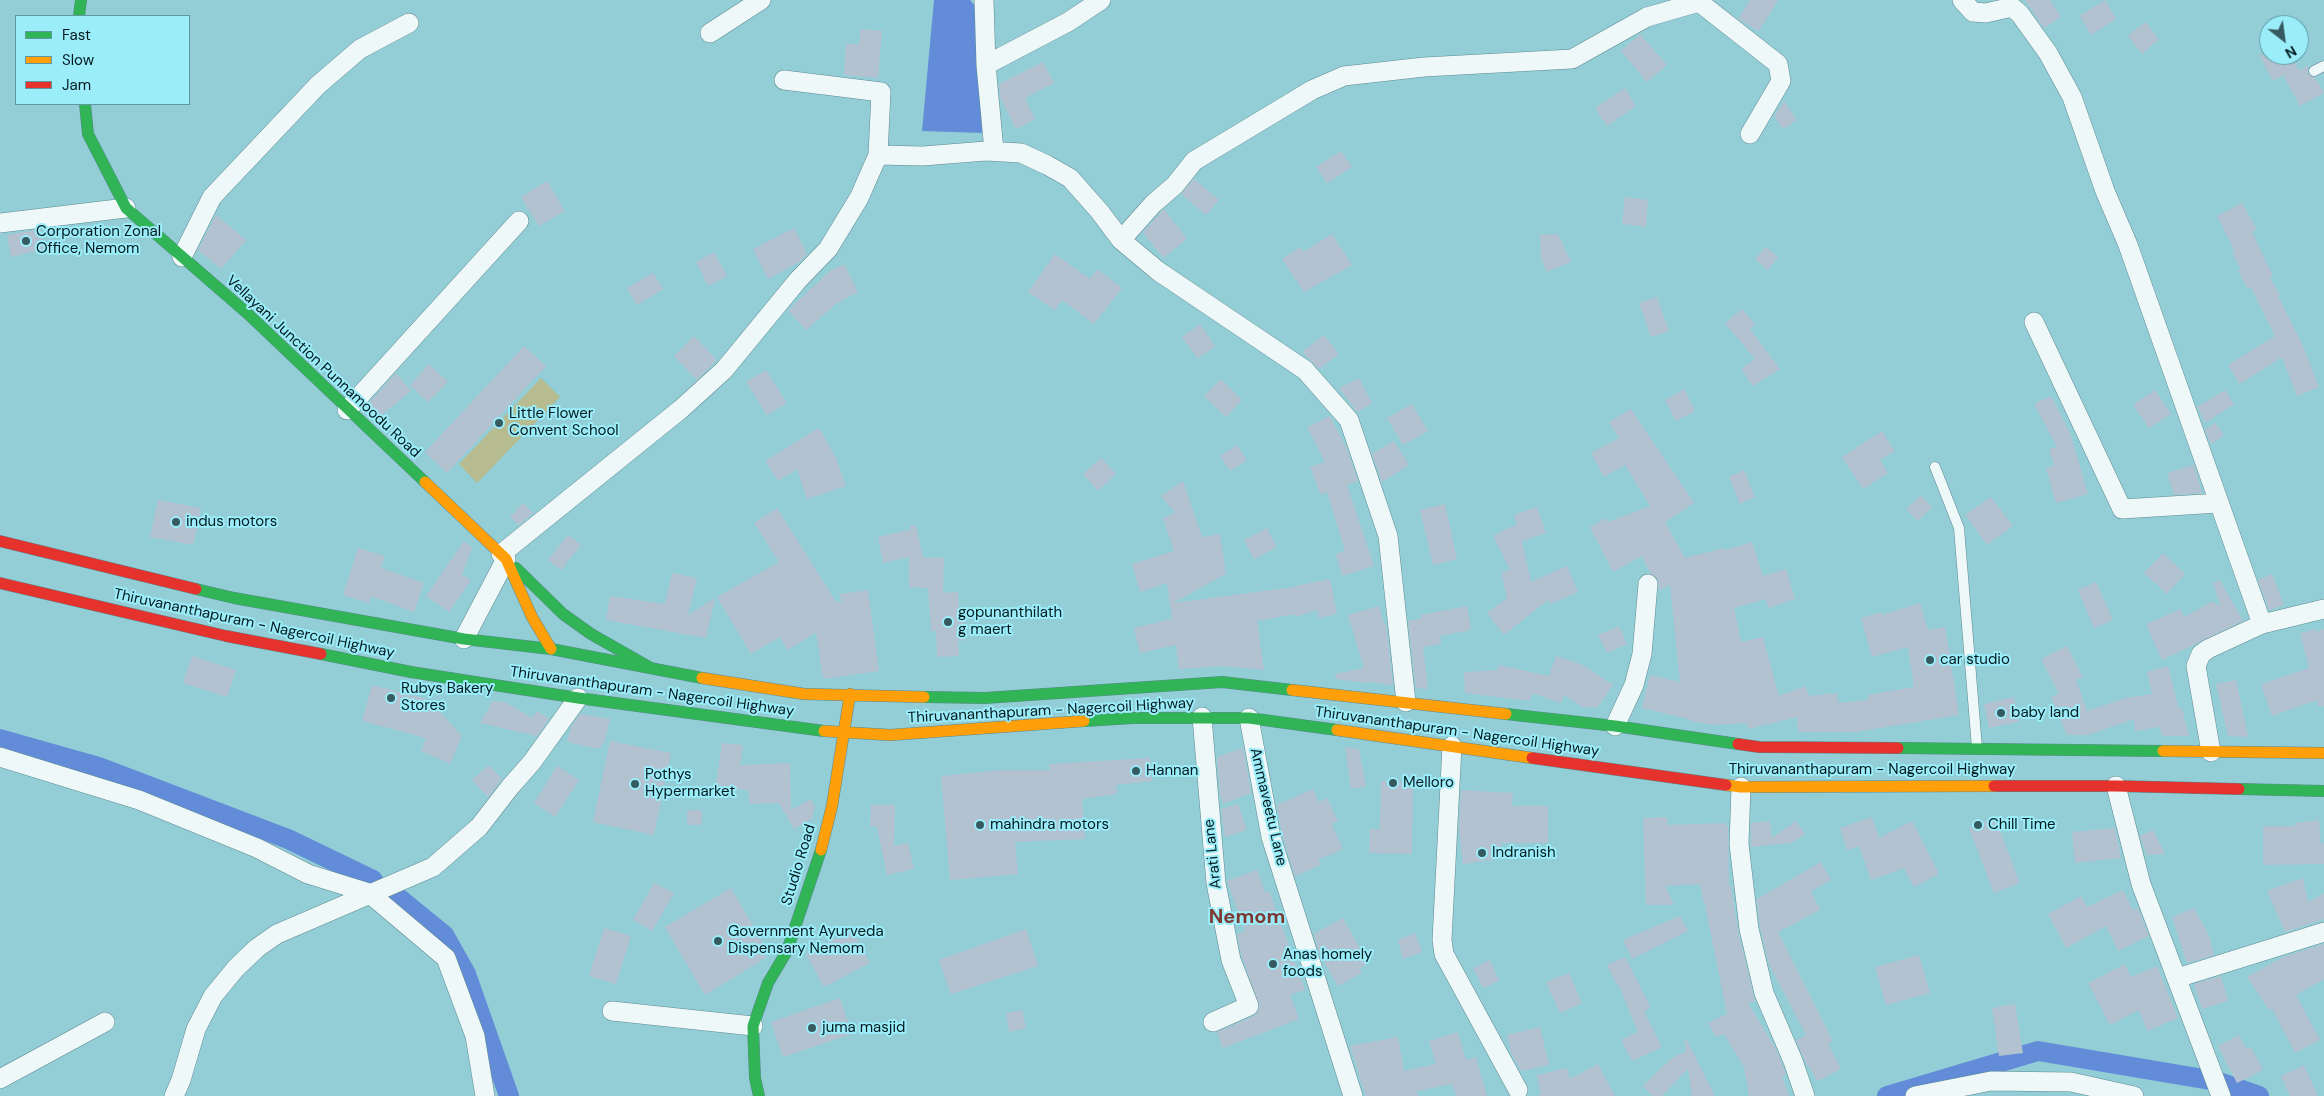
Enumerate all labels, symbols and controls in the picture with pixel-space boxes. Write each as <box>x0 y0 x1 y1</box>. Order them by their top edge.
legend <box>15 15 190 105</box>
north arrow <box>2259 15 2309 65</box>
text: Fast <box>62 25 91 45</box>
text: N <box>2282 42 2300 62</box>
text: Slow <box>62 50 94 70</box>
text: Jam <box>62 75 91 95</box>
place label: Corporation Zonal Office, Nemom <box>36 223 161 258</box>
marker: Corporation Zonal Office, Nemom <box>20 235 32 247</box>
street label: Vellayani Junction Punnamoodu Road <box>222 272 424 462</box>
place label: Little Flower Convent School <box>509 405 619 440</box>
marker: Little Flower Convent School <box>493 417 505 429</box>
place label: indus motors <box>186 513 277 531</box>
marker: indus motors <box>170 516 182 528</box>
street label: Thiruvananthapuram - Nagercoil Highway <box>112 585 396 663</box>
place label: gopunanthilath g maert <box>958 604 1062 639</box>
marker: gopunanthilath g maert <box>942 616 954 628</box>
place label: car studio <box>1940 651 2010 669</box>
marker: car studio <box>1924 654 1936 666</box>
street label: Thiruvananthapuram - Nagercoil Highway <box>509 663 795 721</box>
place label: Rubys Bakery Stores <box>401 680 493 715</box>
marker: Rubys Bakery Stores <box>385 692 397 704</box>
street label: Thiruvananthapuram - Nagercoil Highway <box>907 695 1195 727</box>
street label: Thiruvananthapuram - Nagercoil Highway <box>1314 703 1600 761</box>
place label: baby land <box>2011 704 2079 722</box>
marker: baby land <box>1995 707 2007 719</box>
street label: Ammaveetu Lane <box>1246 746 1290 868</box>
street label: Thiruvananthapuram - Nagercoil Highway <box>1729 761 2015 779</box>
place label: Hannan <box>1146 762 1198 780</box>
marker: Hannan <box>1130 765 1142 777</box>
place label: Pothys Hypermarket <box>645 766 735 801</box>
place label: Melloro <box>1403 774 1454 792</box>
marker: Melloro <box>1387 777 1399 789</box>
marker: Pothys Hypermarket <box>629 778 641 790</box>
place label: mahindra motors <box>990 816 1109 834</box>
place label: Chill Time <box>1988 816 2056 834</box>
street label: Arati Lane <box>1200 818 1226 890</box>
marker: mahindra motors <box>974 819 986 831</box>
marker: Chill Time <box>1972 819 1984 831</box>
street label: Studio Road <box>778 822 820 908</box>
place label: Indranish <box>1492 844 1556 862</box>
marker: Indranish <box>1476 847 1488 859</box>
district label: Nemom <box>1209 906 1285 930</box>
place label: Government Ayurveda Dispensary Nemom <box>728 923 884 958</box>
marker: Government Ayurveda Dispensary Nemom <box>712 935 724 947</box>
place label: Anas homely foods <box>1283 946 1372 981</box>
marker: Anas homely foods <box>1267 958 1279 970</box>
place label: juma masjid <box>822 1019 905 1037</box>
marker: juma masjid <box>806 1022 818 1034</box>

